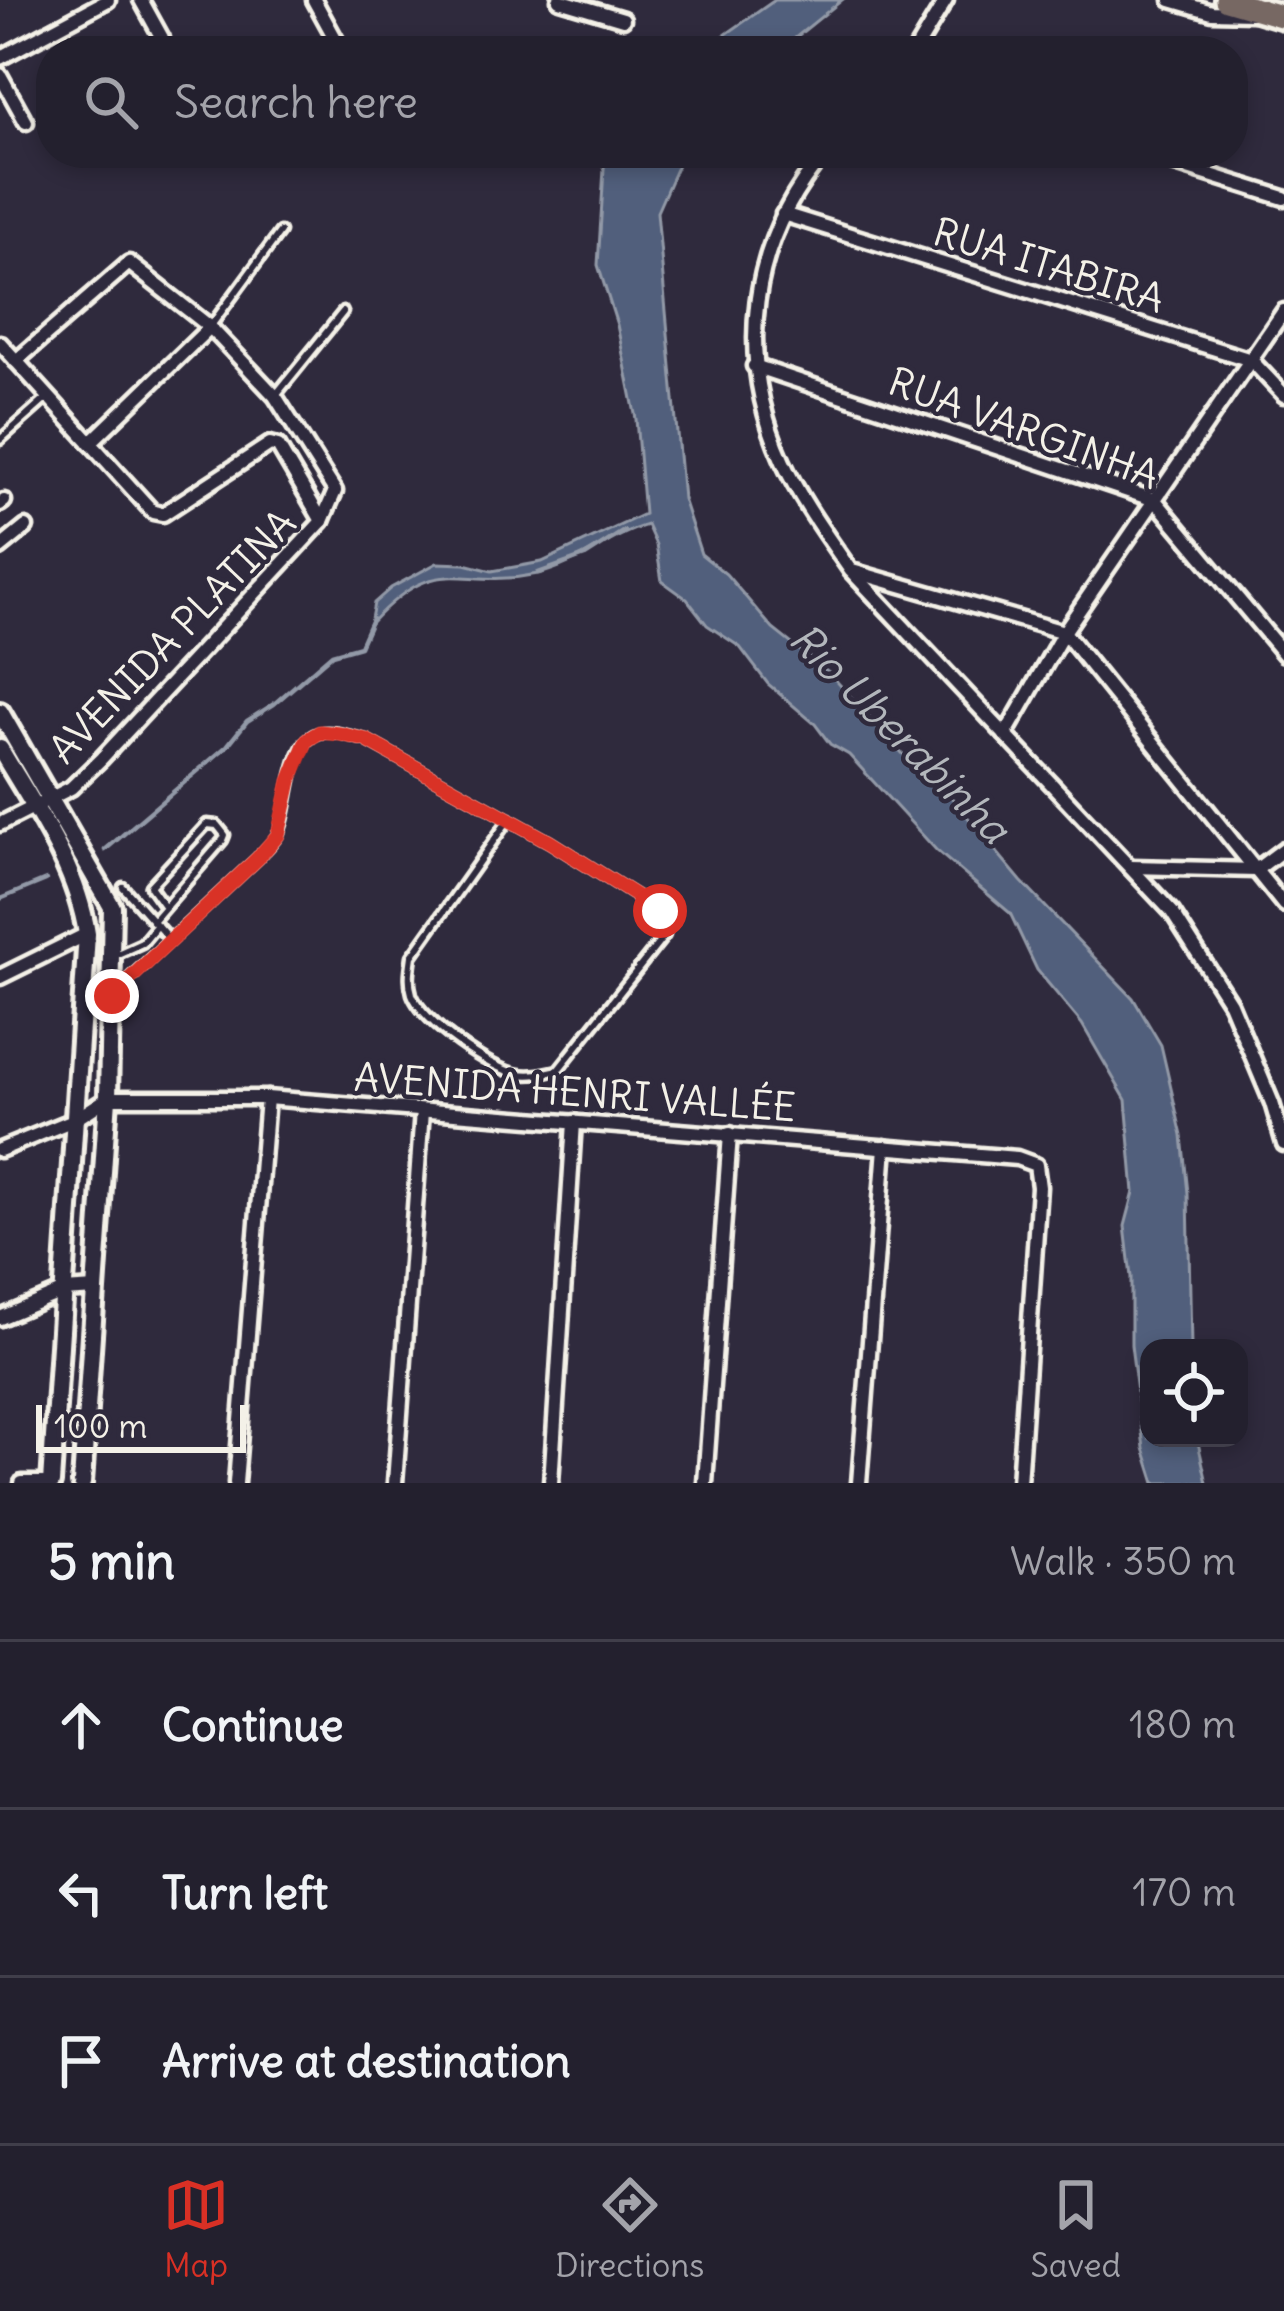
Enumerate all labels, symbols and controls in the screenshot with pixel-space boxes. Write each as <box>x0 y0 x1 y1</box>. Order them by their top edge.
search box <box>36 36 1248 168</box>
icon: search <box>78 69 144 135</box>
text: Search here <box>174 74 418 130</box>
street label: RUA ITABIRA <box>928 207 1170 324</box>
street label: RUA VARGINHA <box>882 357 1166 500</box>
street label: AVENIDA PLATINA <box>39 499 306 774</box>
water label: Rio Uberabinha <box>779 612 1022 855</box>
route start <box>633 884 687 938</box>
route end <box>85 969 139 1023</box>
street label: AVENIDA HENRI VALLÉE <box>353 1053 797 1132</box>
map controls <box>1140 1339 1248 1447</box>
button: locate <box>1140 1339 1248 1447</box>
scale bar <box>36 1399 246 1452</box>
text: 100 m <box>54 1405 147 1447</box>
text: 5 min <box>48 1529 175 1593</box>
text: Walk · 350 m <box>1010 1537 1236 1586</box>
icon: ahead <box>48 1692 114 1758</box>
text: Continue <box>162 1697 344 1753</box>
text: 180 m <box>1129 1700 1236 1749</box>
icon: left <box>48 1860 114 1926</box>
text: Turn left <box>162 1865 328 1921</box>
text: 170 m <box>1132 1868 1236 1917</box>
icon: arrive <box>48 2028 114 2094</box>
text: Arrive at destination <box>162 2033 571 2089</box>
tab: Map <box>163 2172 229 2286</box>
tab: Directions <box>555 2172 704 2286</box>
tab: Saved <box>1031 2172 1121 2286</box>

